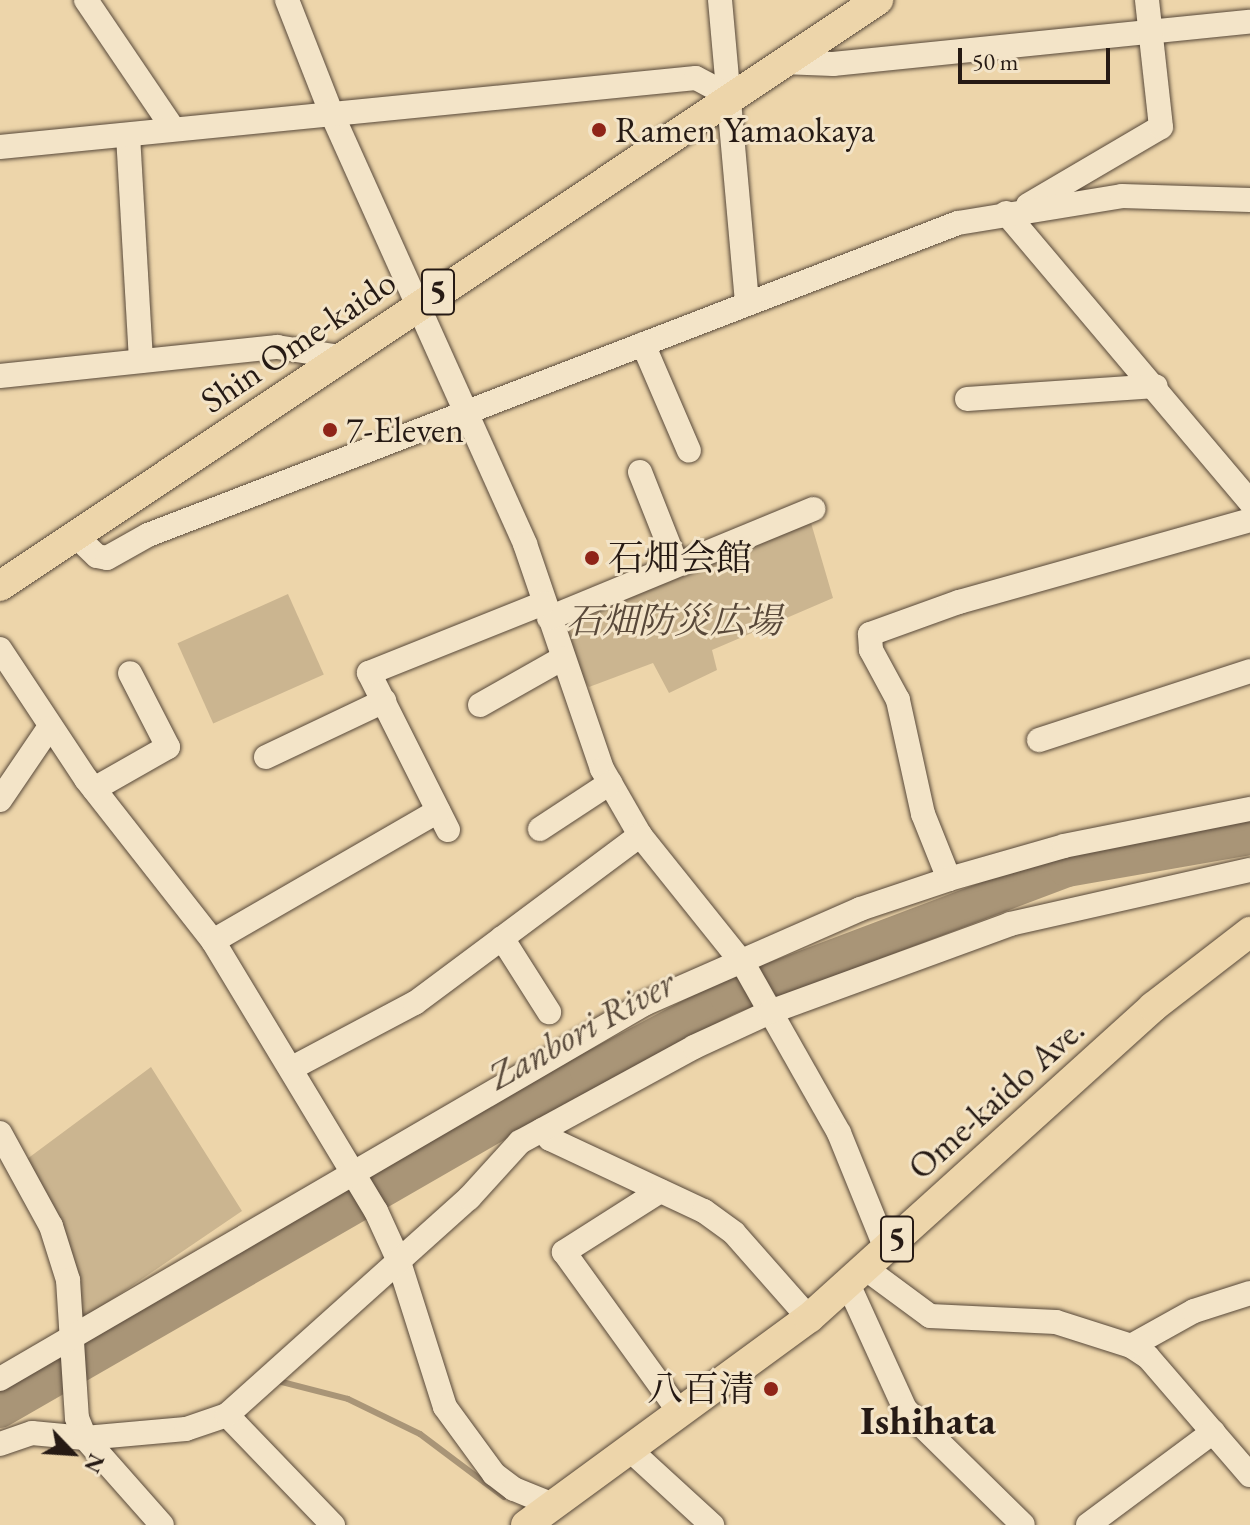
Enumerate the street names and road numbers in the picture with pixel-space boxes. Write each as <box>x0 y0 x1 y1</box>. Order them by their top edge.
street label: Shin Ome-kaido <box>192 260 404 422</box>
road number: 5 <box>420 262 456 322</box>
street label: Ome-kaido Ave. <box>899 1008 1093 1188</box>
road number: 5 <box>879 1209 915 1269</box>

